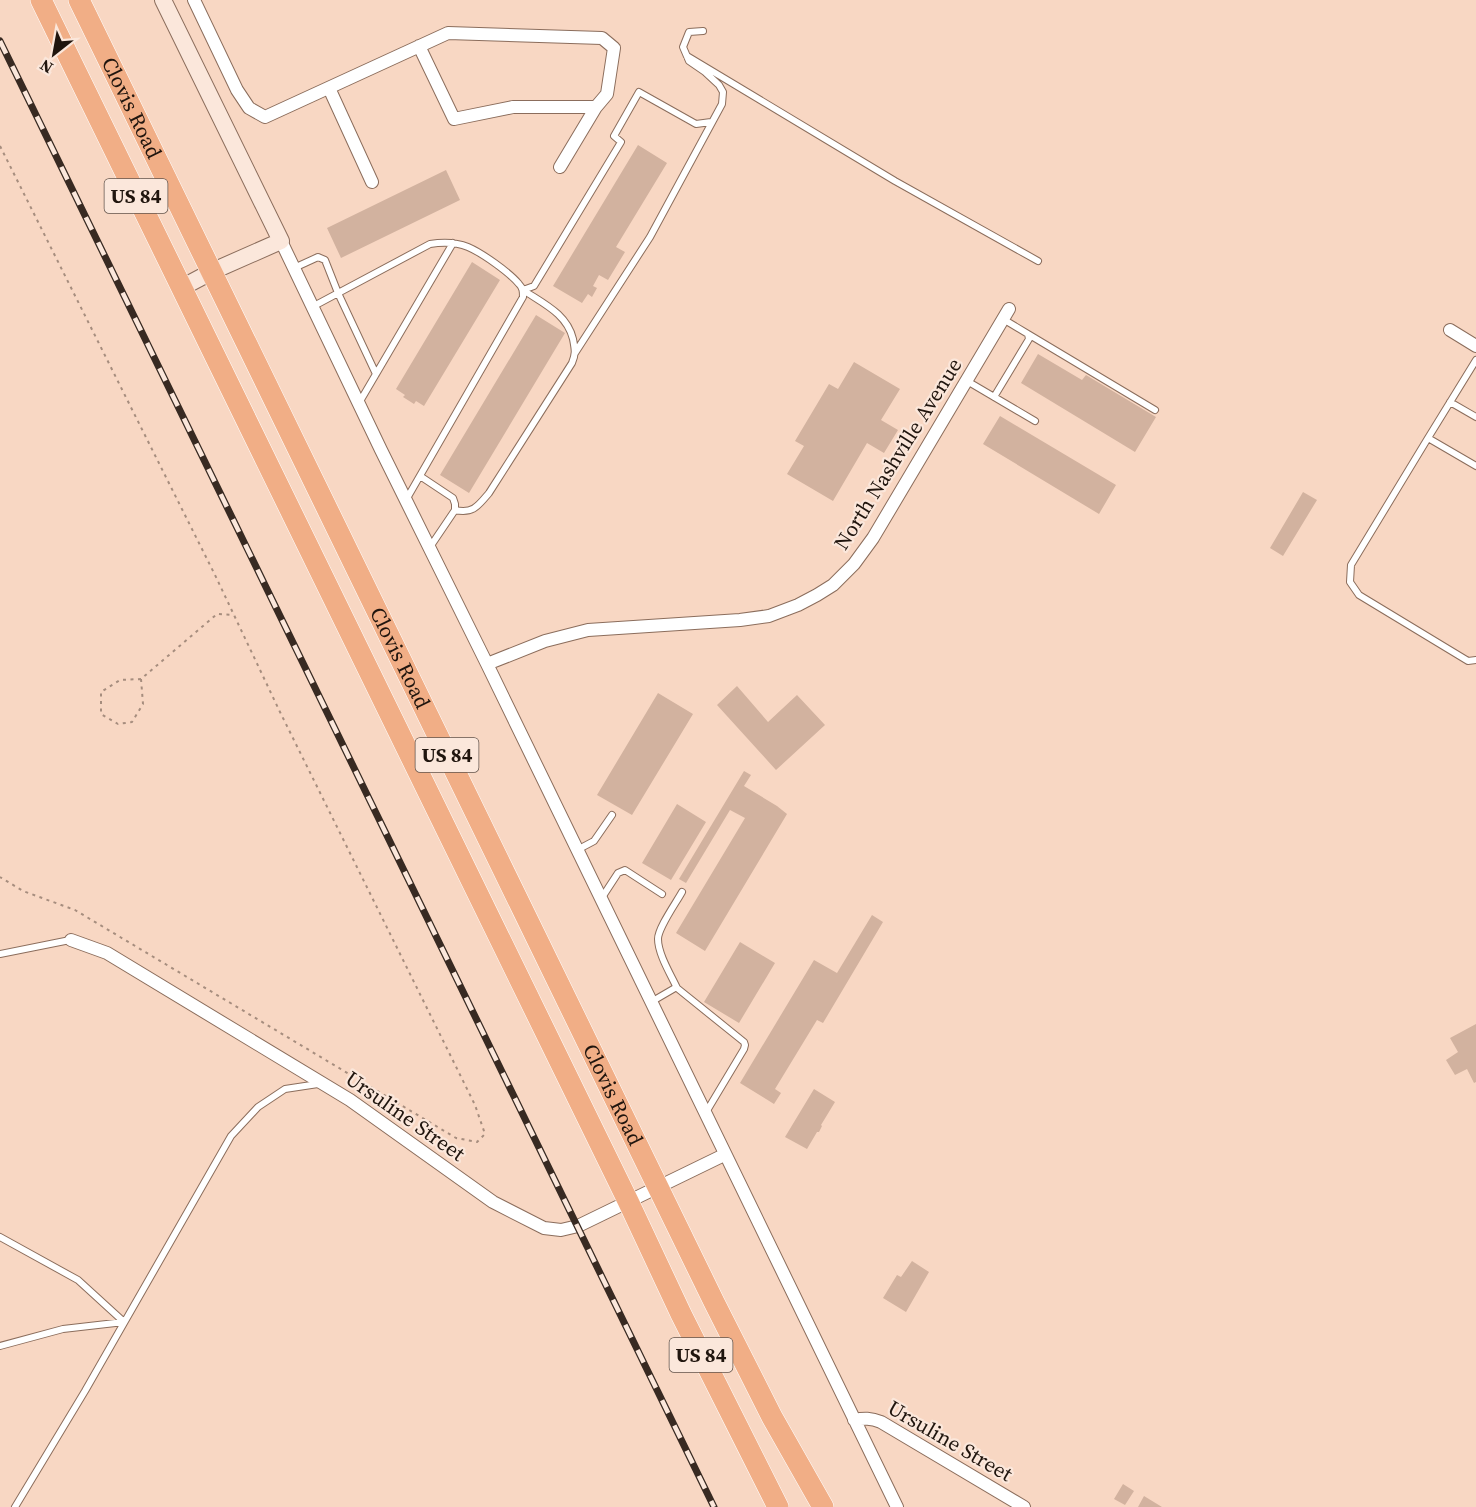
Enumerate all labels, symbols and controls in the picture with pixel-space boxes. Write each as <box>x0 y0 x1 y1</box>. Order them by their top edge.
north arrow <box>24 24 84 84</box>
street label: Clovis Road <box>95 52 169 163</box>
text: N <box>35 54 57 79</box>
road number: US 84 <box>104 179 168 213</box>
street label: North Nashville Avenue <box>827 352 968 555</box>
street label: Clovis Road <box>363 602 437 713</box>
road number: US 84 <box>416 738 478 772</box>
street label: Clovis Road <box>576 1039 650 1150</box>
street label: Ursuline Street <box>340 1064 471 1168</box>
road number: US 84 <box>670 1338 732 1372</box>
street label: Ursuline Street <box>882 1393 1018 1488</box>

